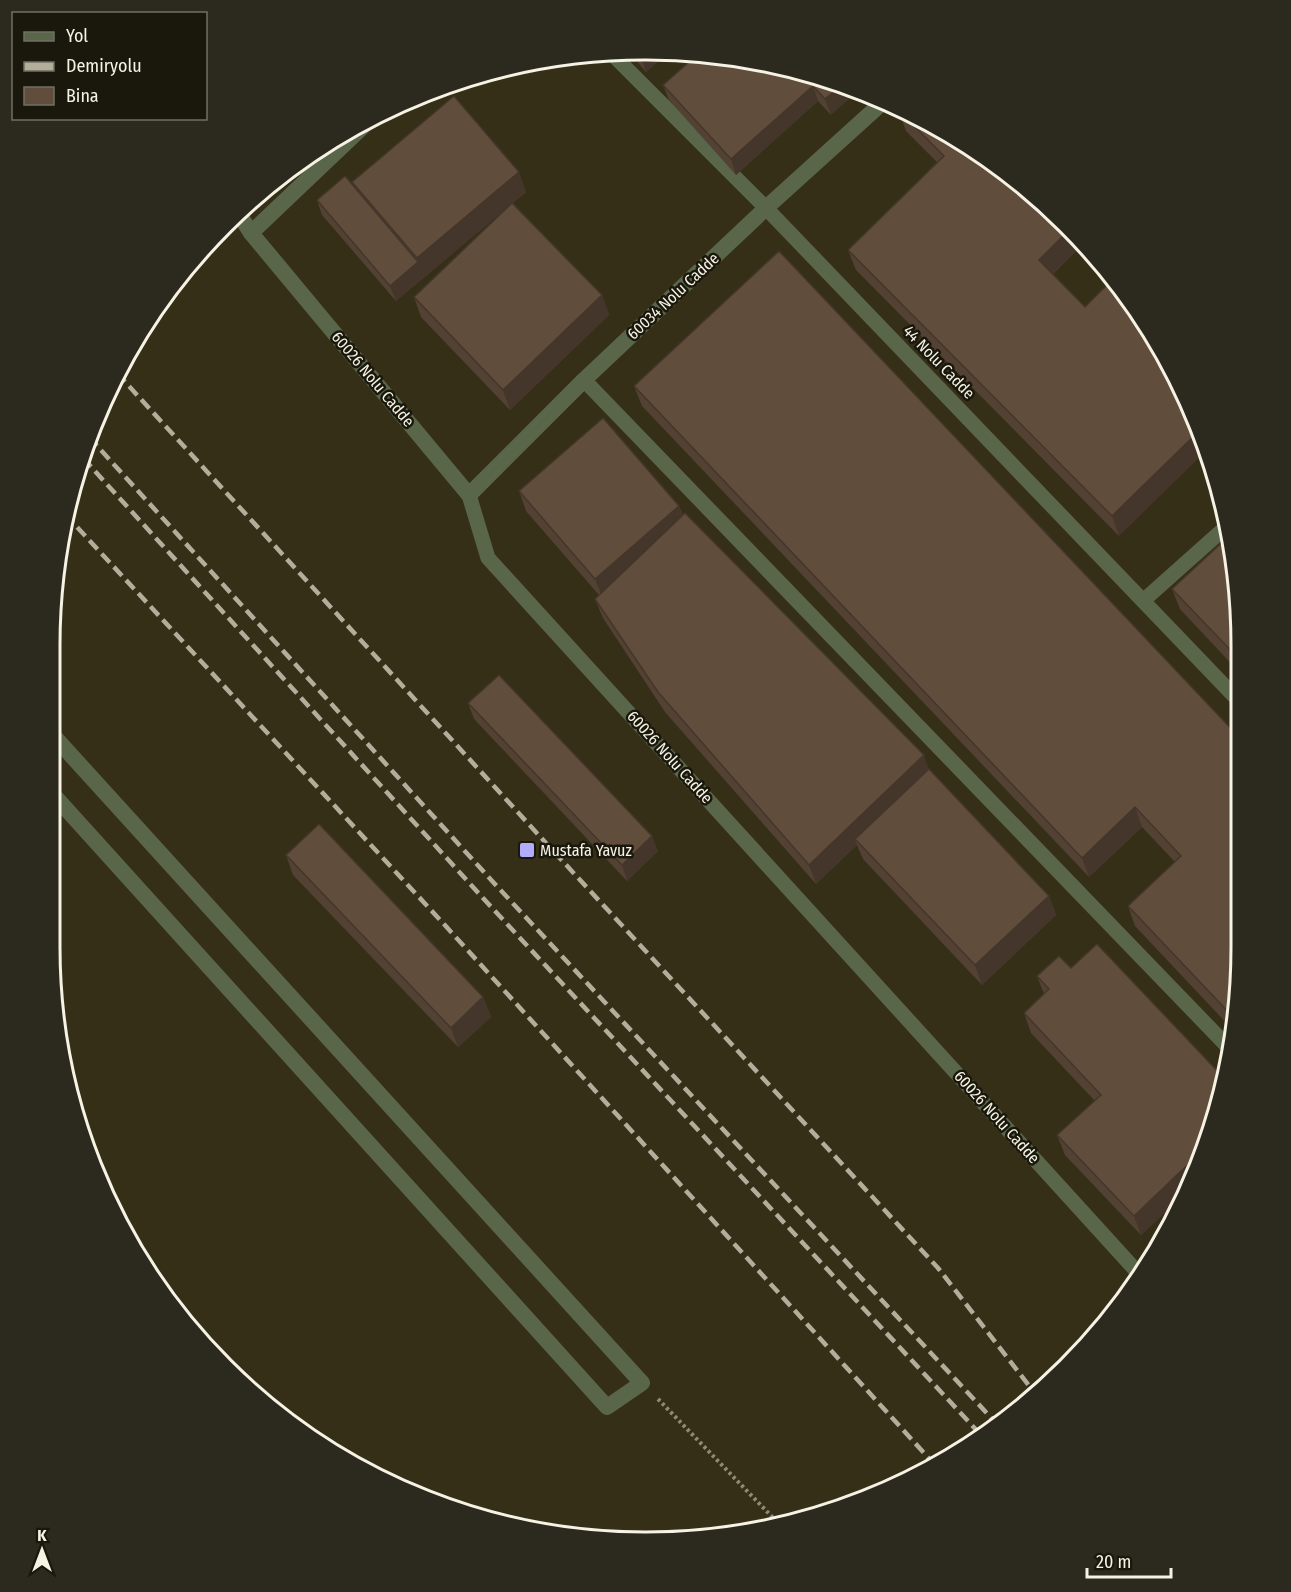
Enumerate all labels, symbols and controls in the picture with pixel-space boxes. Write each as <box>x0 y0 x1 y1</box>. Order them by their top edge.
legend <box>12 12 207 120</box>
text: Yol <box>66 25 88 47</box>
text: Demiryolu <box>66 55 142 77</box>
text: Bina <box>66 85 99 107</box>
street label: 60034 Nolu Cadde <box>623 249 723 343</box>
street label: 44 Nolu Cadde <box>899 321 979 403</box>
street label: 60026 Nolu Cadde <box>328 327 418 431</box>
street label: 60026 Nolu Cadde <box>623 707 717 807</box>
marker: Mustafa Yavuz <box>518 841 536 859</box>
place label: Mustafa Yavuz <box>540 841 632 860</box>
street label: 60026 Nolu Cadde <box>950 1067 1044 1167</box>
north arrow <box>12 1520 72 1580</box>
text: K <box>37 1526 47 1545</box>
scale bar <box>1087 1541 1171 1579</box>
text: 20 m <box>1096 1551 1131 1573</box>

